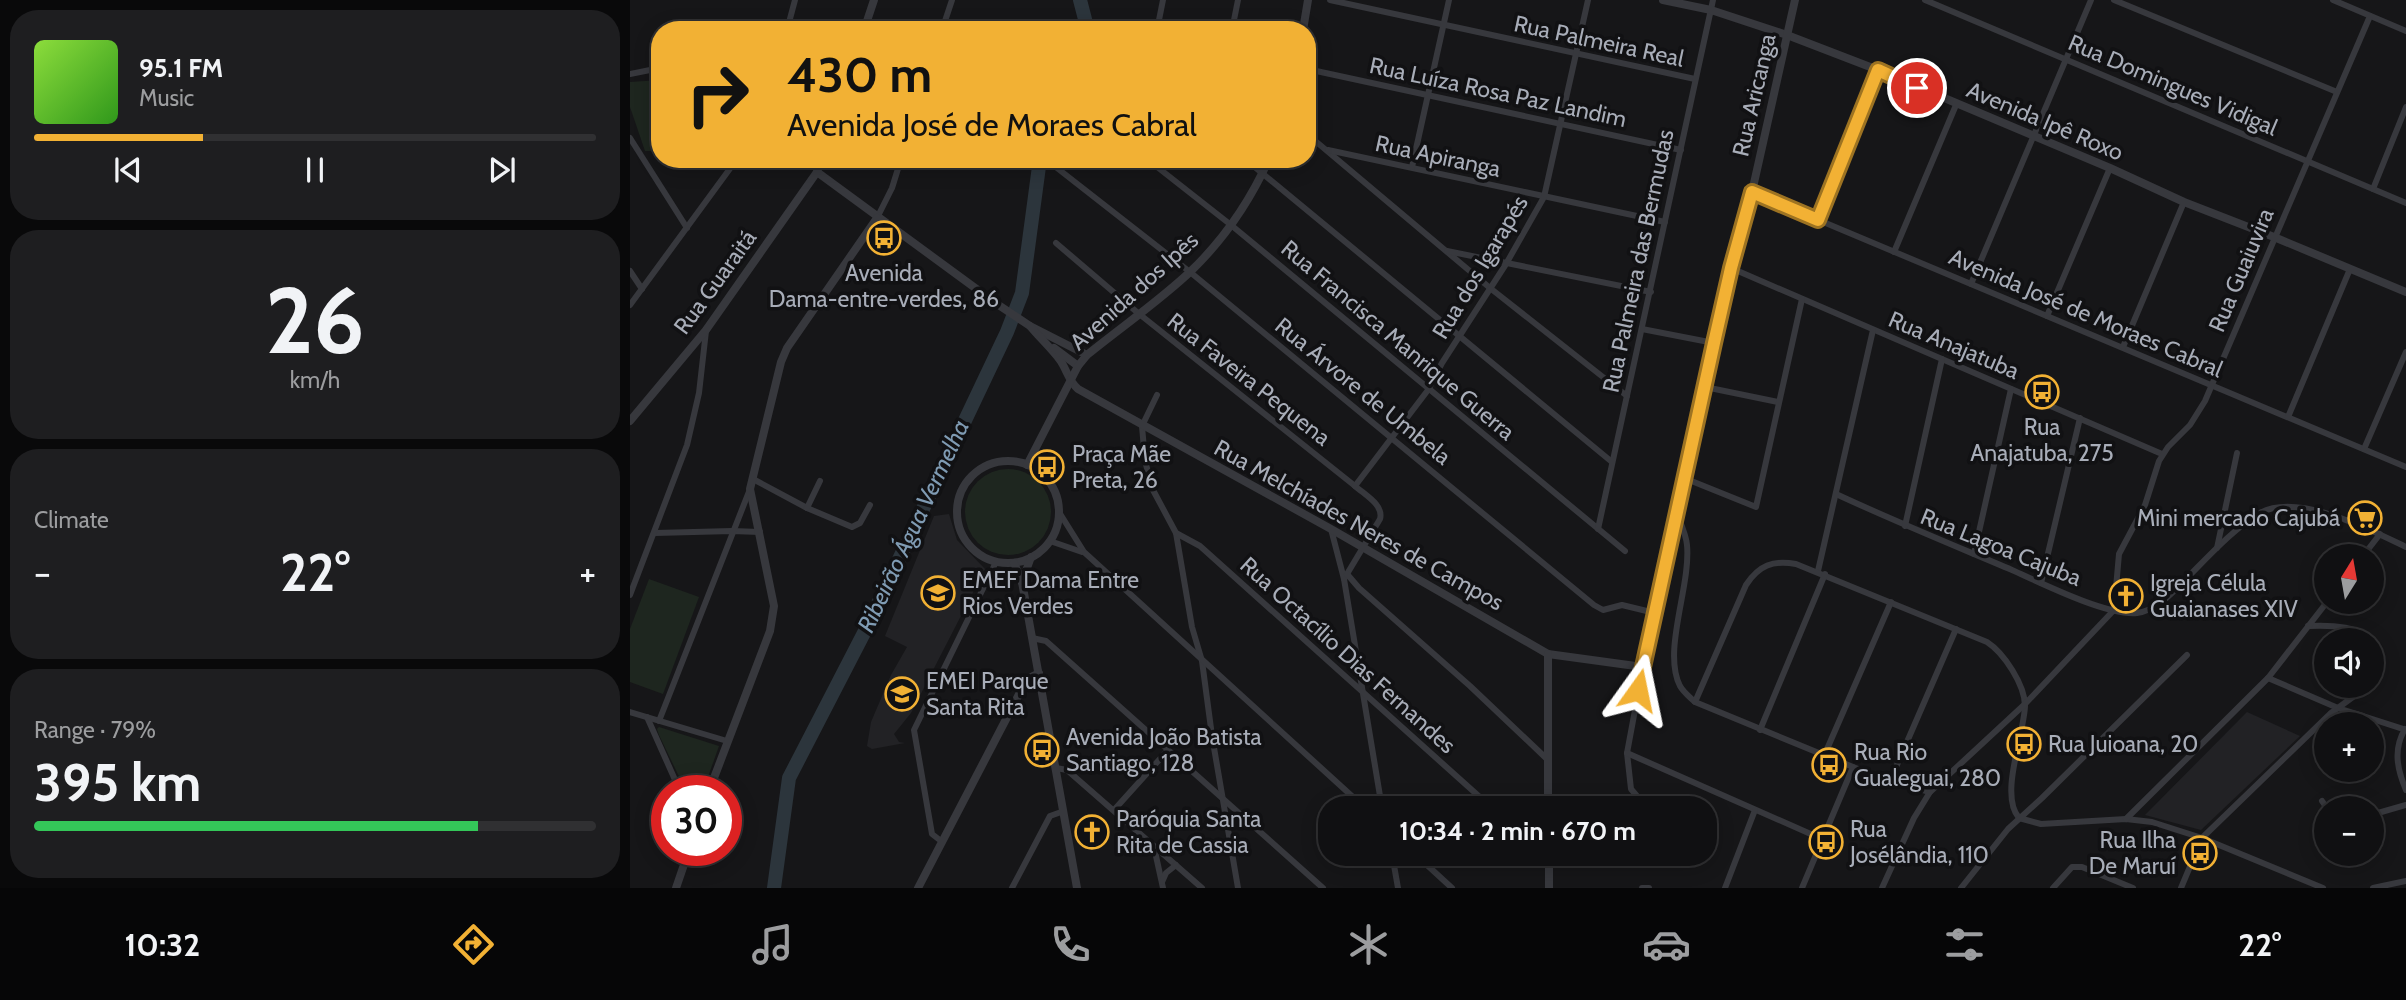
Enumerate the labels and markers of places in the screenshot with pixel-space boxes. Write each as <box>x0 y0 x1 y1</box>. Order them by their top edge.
pin <box>1887 58 1947 118</box>
bus stop icon: Avenida Dama-entre-verdes, 86 <box>865 219 903 257</box>
place label: Avenida Dama-entre-verdes, 86 <box>769 259 999 313</box>
bus stop icon: Rua Anajatuba, 275 <box>2023 373 2061 411</box>
place label: Rua Anajatuba, 275 <box>1970 413 2114 467</box>
place label: Praça Mãe Preta, 26 <box>1072 440 1171 494</box>
bus stop icon: Praça Mãe Preta, 26 <box>1028 448 1066 486</box>
supermarket icon: Mini mercado Cajubá <box>2346 499 2384 537</box>
place label: Mini mercado Cajubá <box>2137 504 2340 532</box>
place label: EMEF Dama Entre Rios Verdes <box>962 566 1139 620</box>
place label: Igreja Célula Guaianases XIV <box>2150 569 2298 623</box>
school or university icon: EMEF Dama Entre Rios Verdes <box>919 574 957 612</box>
church icon: Igreja Célula Guaianases XIV <box>2107 577 2145 615</box>
place label: EMEI Parque Santa Rita <box>926 667 1049 721</box>
school or university icon: EMEI Parque Santa Rita <box>883 675 921 713</box>
place label: Avenida João Batista Santiago, 128 <box>1066 723 1262 777</box>
bus stop icon: Rua Juioana, 20 <box>2005 725 2043 763</box>
place label: Rua Juioana, 20 <box>2048 730 2198 758</box>
bus stop icon: Avenida João Batista Santiago, 128 <box>1023 731 1061 769</box>
place label: Rua Rio Gualeguai, 280 <box>1854 738 2001 792</box>
bus stop icon: Rua Rio Gualeguai, 280 <box>1810 746 1848 784</box>
place label: Paróquia Santa Rita de Cassia <box>1116 805 1261 859</box>
church icon: Paróquia Santa Rita de Cassia <box>1073 813 1111 851</box>
place label: Rua Josélândia, 110 <box>1849 815 1989 869</box>
bus stop icon: Rua Josélândia, 110 <box>1807 823 1845 861</box>
place label: Rua Ilha De Maruí <box>2089 826 2176 880</box>
bus stop icon: Rua Ilha De Maruí <box>2181 834 2219 872</box>

